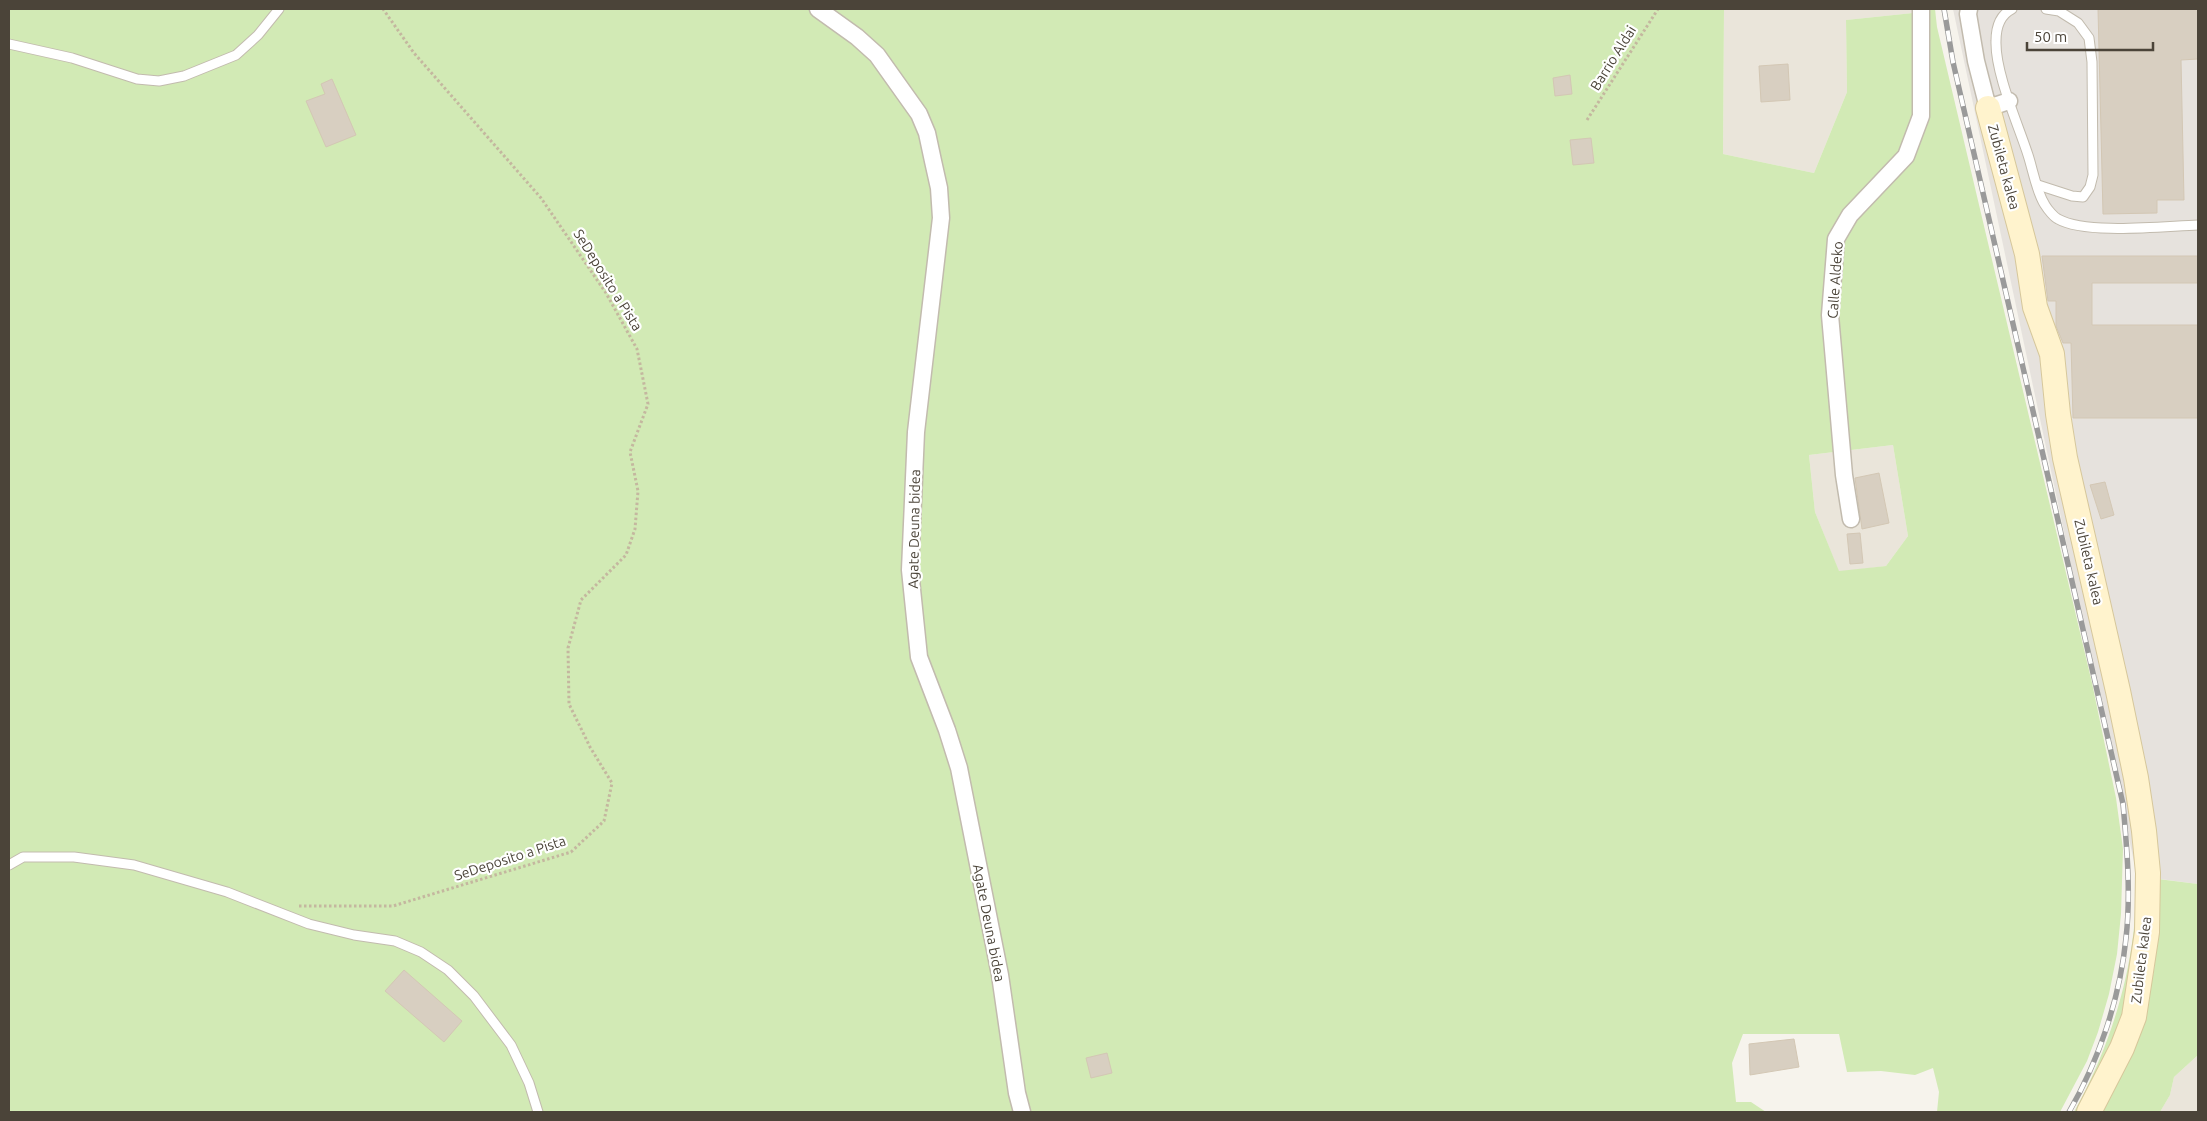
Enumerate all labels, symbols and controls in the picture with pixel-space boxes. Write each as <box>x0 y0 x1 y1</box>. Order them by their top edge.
scale bar <box>2027 20 2153 52</box>
street label: Barrio Aldai <box>1587 23 1639 93</box>
text: 50 m <box>2034 28 2067 45</box>
street label: Zubileta kalea <box>1985 123 2023 211</box>
street label: SeDeposito a Pista <box>570 226 646 334</box>
street label: Calle Aldeko <box>1824 241 1846 319</box>
street label: Agate Deuna bidea <box>905 469 923 589</box>
street label: Zubileta kalea <box>2071 518 2107 606</box>
street label: SeDeposito a Pista <box>452 832 568 884</box>
street label: Agate Deuna bidea <box>970 863 1008 983</box>
street label: Zubileta kalea <box>2128 916 2154 1004</box>

